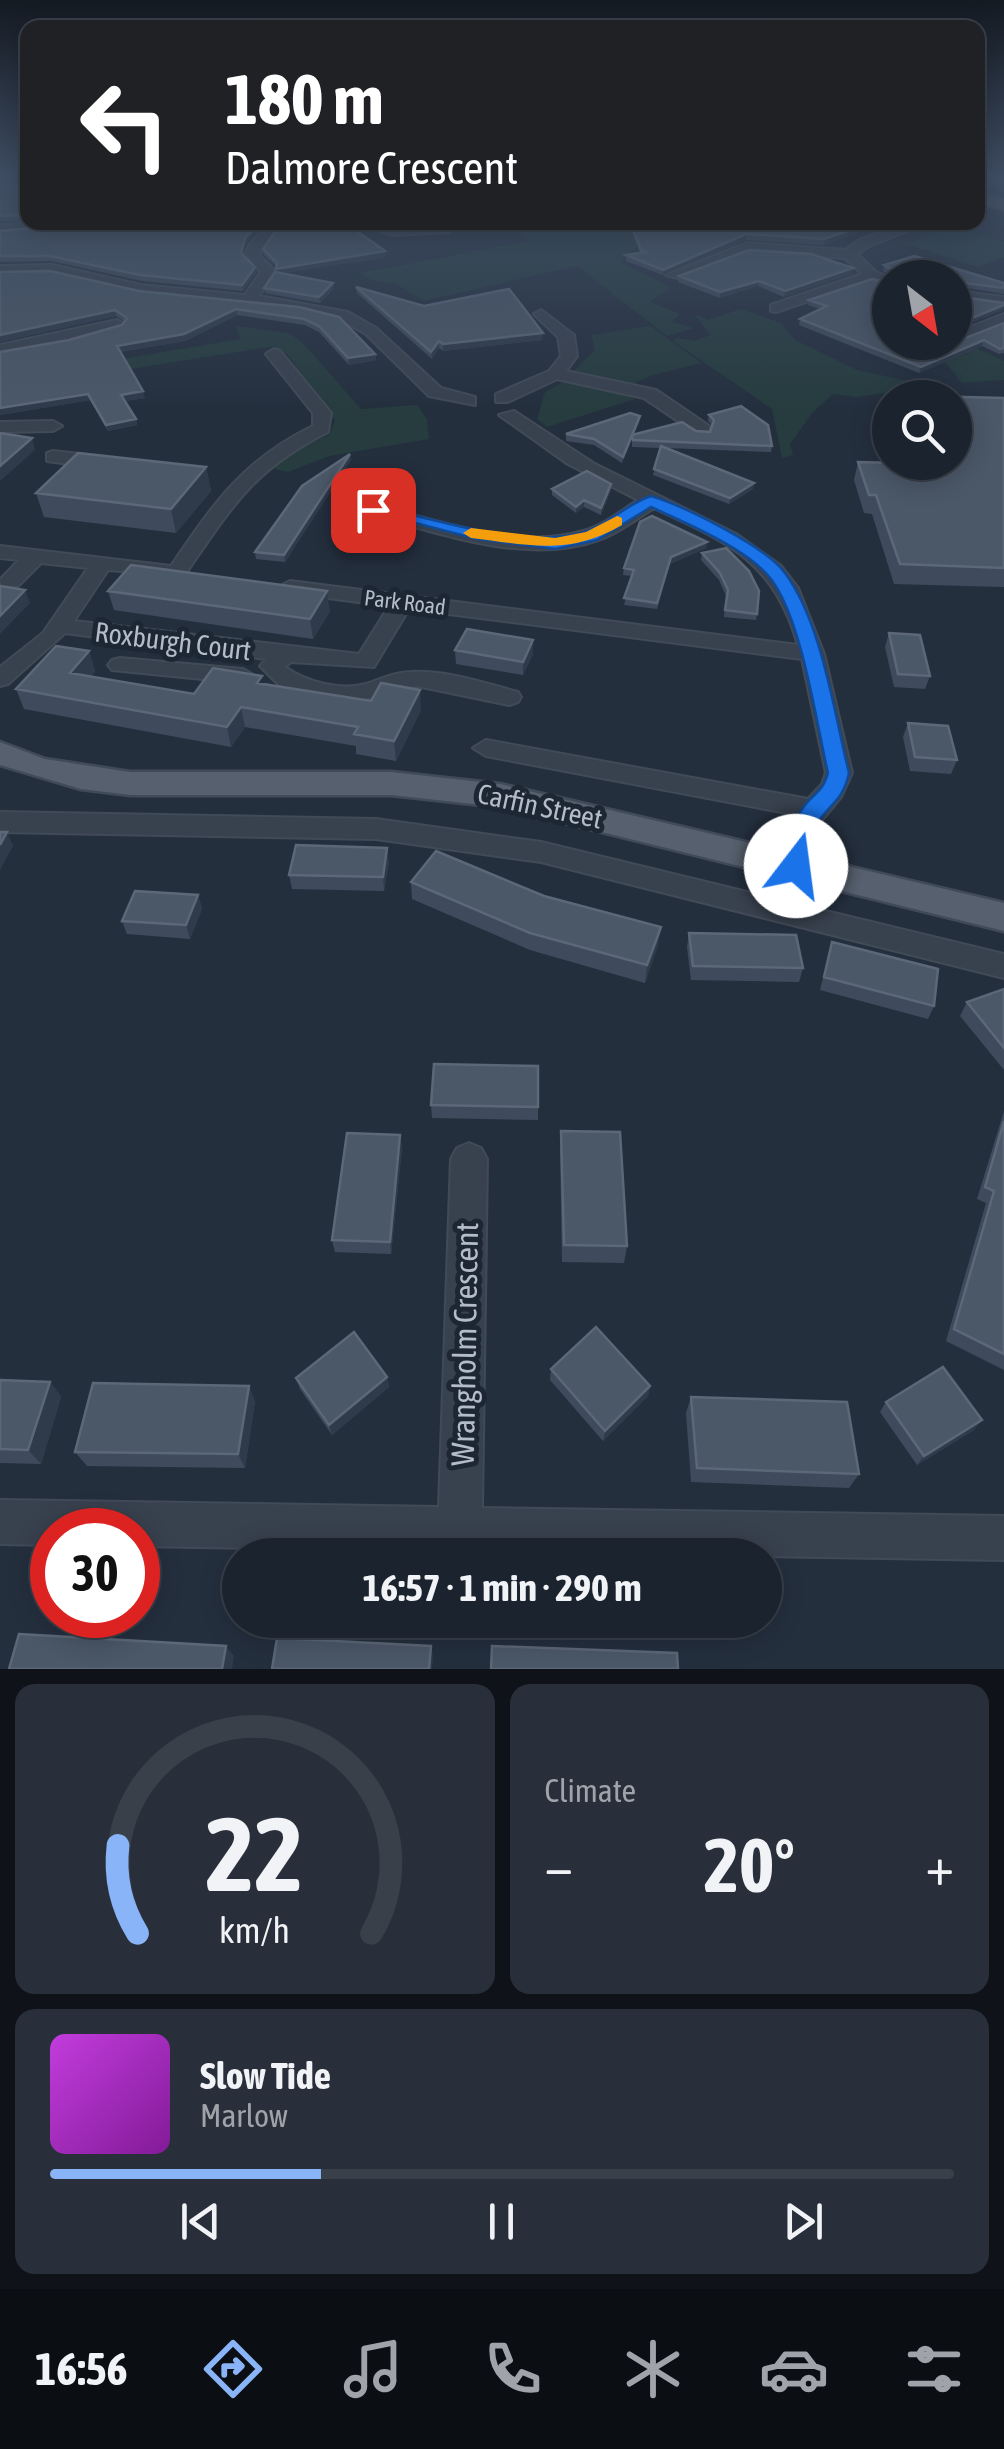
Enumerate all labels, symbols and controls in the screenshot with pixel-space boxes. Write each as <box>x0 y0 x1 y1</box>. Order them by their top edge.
text: 180 m <box>225 59 384 139</box>
icon: left <box>60 60 190 190</box>
text: Dalmore Crescent <box>225 142 518 194</box>
north arrow <box>872 260 972 360</box>
map controls <box>872 260 972 480</box>
button: search <box>872 380 972 480</box>
pin <box>331 468 416 553</box>
icon: arrive <box>346 483 401 538</box>
street label: Park Road <box>363 584 447 620</box>
street label: Roxburgh Court <box>93 616 253 666</box>
street label: Carfin Street <box>475 777 605 835</box>
position arrow <box>744 814 848 918</box>
street label: Wrangholm Crescent <box>444 1222 485 1466</box>
speed limit sign: 30 <box>30 1508 160 1638</box>
text: 16:57 · 1 min · 290 m <box>362 1566 642 1609</box>
text: Climate <box>545 1772 636 1809</box>
text: 22 <box>206 1794 304 1913</box>
text: 20° <box>704 1822 795 1908</box>
text: − <box>545 1834 573 1897</box>
text: + <box>925 1834 954 1897</box>
text: km/h <box>219 1910 290 1951</box>
text: Slow Tide <box>200 2054 331 2097</box>
text: Marlow <box>200 2097 288 2134</box>
icon: previous <box>173 2194 228 2249</box>
icon: pause <box>474 2194 529 2249</box>
icon: next <box>776 2194 831 2249</box>
icon: directions <box>198 2334 268 2404</box>
icon: music <box>338 2334 408 2404</box>
icon: phone <box>478 2334 548 2404</box>
icon: climate <box>618 2334 688 2404</box>
icon: car <box>759 2334 829 2404</box>
icon: filters <box>899 2334 969 2404</box>
text: 16:56 <box>35 2343 128 2395</box>

